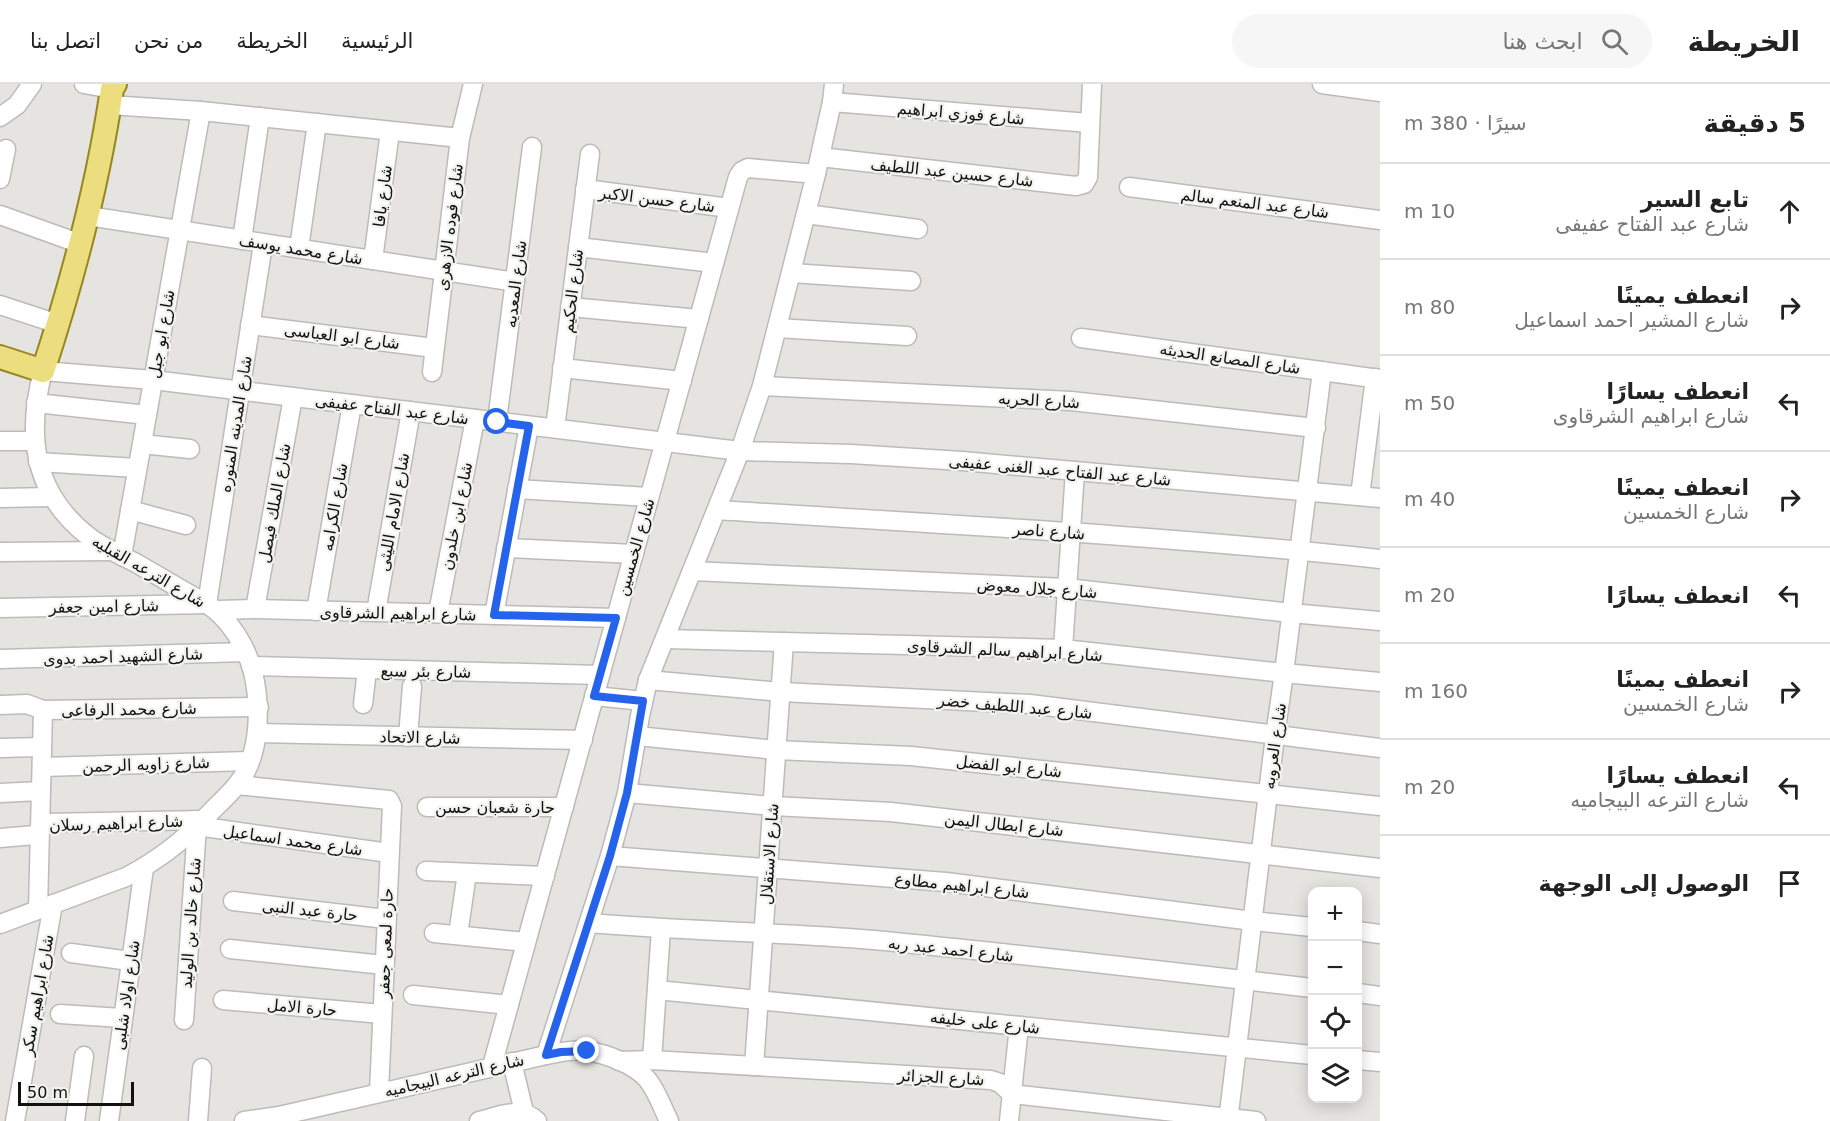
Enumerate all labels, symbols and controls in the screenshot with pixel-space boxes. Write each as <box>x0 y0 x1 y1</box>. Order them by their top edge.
search box <box>1232 14 1652 68</box>
icon: search <box>1598 25 1631 58</box>
text: الخريطة <box>1688 25 1800 58</box>
text: اتصل بنا <box>30 29 101 53</box>
text: من نحن <box>134 29 203 53</box>
text: الخريطة <box>236 29 308 53</box>
text: الرئيسية <box>341 29 413 53</box>
text: ابحث هنا <box>1503 29 1583 54</box>
street label: شارع فوزي ابراهيم <box>896 98 1026 130</box>
text: 5 دقيقة <box>1703 108 1806 138</box>
text: سيرًا · 380 m <box>1404 111 1527 135</box>
street label: شارع حسين عبد اللطيف <box>869 154 1034 192</box>
street label: شارع فوده الازهرى <box>432 162 468 292</box>
street label: شارع يافا <box>369 164 397 228</box>
street label: شارع حسن الاكبر <box>597 183 716 217</box>
street label: شارع عبد المنعم سالم <box>1180 185 1330 223</box>
text: تابع السير <box>1641 187 1749 212</box>
icon: ahead <box>1773 195 1806 228</box>
text: 10 m <box>1404 199 1455 223</box>
text: شارع عبد الفتاح عفيفى <box>1555 212 1749 236</box>
street label: شارع محمد يوسف <box>238 230 364 270</box>
street label: شارع المعديه <box>501 239 531 329</box>
street label: شارع الحكيم <box>558 248 588 334</box>
text: انعطف يمينًا <box>1616 283 1749 308</box>
street label: شارع ابو جبل <box>144 288 180 380</box>
icon: right <box>1773 291 1806 324</box>
text: 80 m <box>1404 295 1455 319</box>
text: شارع المشير احمد اسماعيل <box>1514 308 1749 332</box>
street label: شارع ابو العباسى <box>283 320 401 354</box>
street label: شارع المصانع الحديثه <box>1158 339 1302 379</box>
street label: شارع المدينه المنوره <box>215 354 257 494</box>
text: انعطف يسارًا <box>1606 379 1749 404</box>
icon: left <box>1773 387 1806 420</box>
street label: شارع الحريه <box>997 389 1080 413</box>
street label: شارع عبد الفتاح عفيفى <box>314 391 470 429</box>
text: 50 m <box>1404 391 1455 415</box>
text: شارع ابراهيم الشرقاوى <box>1553 404 1749 428</box>
route start <box>483 408 509 434</box>
street label: شارع الملك فيصل <box>255 442 295 565</box>
street label: شارع الامام الليثى <box>374 451 414 573</box>
street label: شارع عبد الفتاح عبد الغنى عفيفى <box>948 451 1172 491</box>
street label: شارع ابن خلدون <box>437 460 477 572</box>
street label: شارع الكرامه <box>317 462 353 553</box>
text: انعطف يمينًا <box>1616 475 1749 500</box>
icon: right <box>1773 483 1806 516</box>
text: 40 m <box>1404 487 1455 511</box>
street label: شارع الخمسين <box>612 496 659 598</box>
text: شارع الخمسين <box>1623 500 1749 524</box>
street label: شارع ناصر <box>1011 519 1086 544</box>
street label: شارع الترعه القبليه <box>88 531 209 612</box>
street label: شارع جلال معوض <box>976 575 1098 603</box>
icon: left <box>1773 579 1806 612</box>
text: 20 m <box>1404 583 1455 607</box>
text: انعطف يسارًا <box>1606 583 1749 608</box>
street label: شارع امين جعفر <box>48 596 159 618</box>
street label: شارع ابراهيم الشرقاوى <box>319 603 477 625</box>
street label: شارع ابراهيم سالم الشرقاوى <box>907 636 1103 666</box>
street label: شارع الشهيد احمد بدوى <box>43 644 203 670</box>
street label: شارع بئر سبع <box>381 661 471 683</box>
text: انعطف يمينًا <box>1616 667 1749 692</box>
icon: right <box>1773 675 1806 708</box>
text: 160 m <box>1404 679 1468 703</box>
street label: شارع عبد اللطيف خضر <box>936 690 1093 724</box>
text: شارع الخمسين <box>1623 692 1749 716</box>
street label: شارع محمد الرفاعى <box>61 699 197 721</box>
street label: شارع العروبه <box>1259 702 1291 791</box>
street label: شارع الاتحاد <box>379 727 461 749</box>
street label: شارع ابو الفضل <box>955 751 1063 782</box>
street label: شارع زاويه الرحمن <box>82 753 210 777</box>
text: انعطف يسارًا <box>1606 763 1749 788</box>
icon: left <box>1773 771 1806 804</box>
text: 20 m <box>1404 775 1455 799</box>
text: شارع الترعه البيجاميه <box>1570 788 1749 812</box>
street label: حارة شعبان حسن <box>435 798 555 818</box>
street label: شارع الاستقلال <box>756 803 784 906</box>
street label: شارع ابطال اليمن <box>943 809 1065 841</box>
street label: شارع ابراهيم رسلان <box>49 812 183 836</box>
street label: شارع محمد اسماعيل <box>222 821 364 861</box>
street label: شارع خالد بن الوليد <box>176 857 206 989</box>
icon: arrive <box>1773 867 1806 900</box>
street label: شارع ابراهيم مطاوع <box>893 869 1030 903</box>
text: الوصول إلى الوجهة <box>1539 871 1749 896</box>
street label: حارة لمعى جعفر <box>374 887 398 1000</box>
map controls <box>1308 887 1362 1103</box>
button: + <box>1308 887 1362 941</box>
street label: حارة عبد النبى <box>261 896 359 926</box>
street label: شارع ابراهيم سكر <box>17 933 59 1058</box>
street label: شارع احمد عبد ربه <box>887 933 1015 967</box>
street label: شارع اولاد شلبى <box>109 939 145 1051</box>
button: − <box>1308 941 1362 995</box>
street label: حارة الامل <box>266 995 338 1021</box>
button: locate <box>1308 995 1362 1049</box>
street label: شارع على خليفه <box>929 1007 1041 1039</box>
route end <box>573 1037 599 1063</box>
button: layers <box>1308 1049 1362 1103</box>
street label: شارع الترعه البيجاميه <box>382 1050 526 1102</box>
street label: شارع الجزائر <box>896 1066 985 1090</box>
scale bar <box>18 1079 134 1106</box>
text: 50 m <box>27 1083 68 1102</box>

